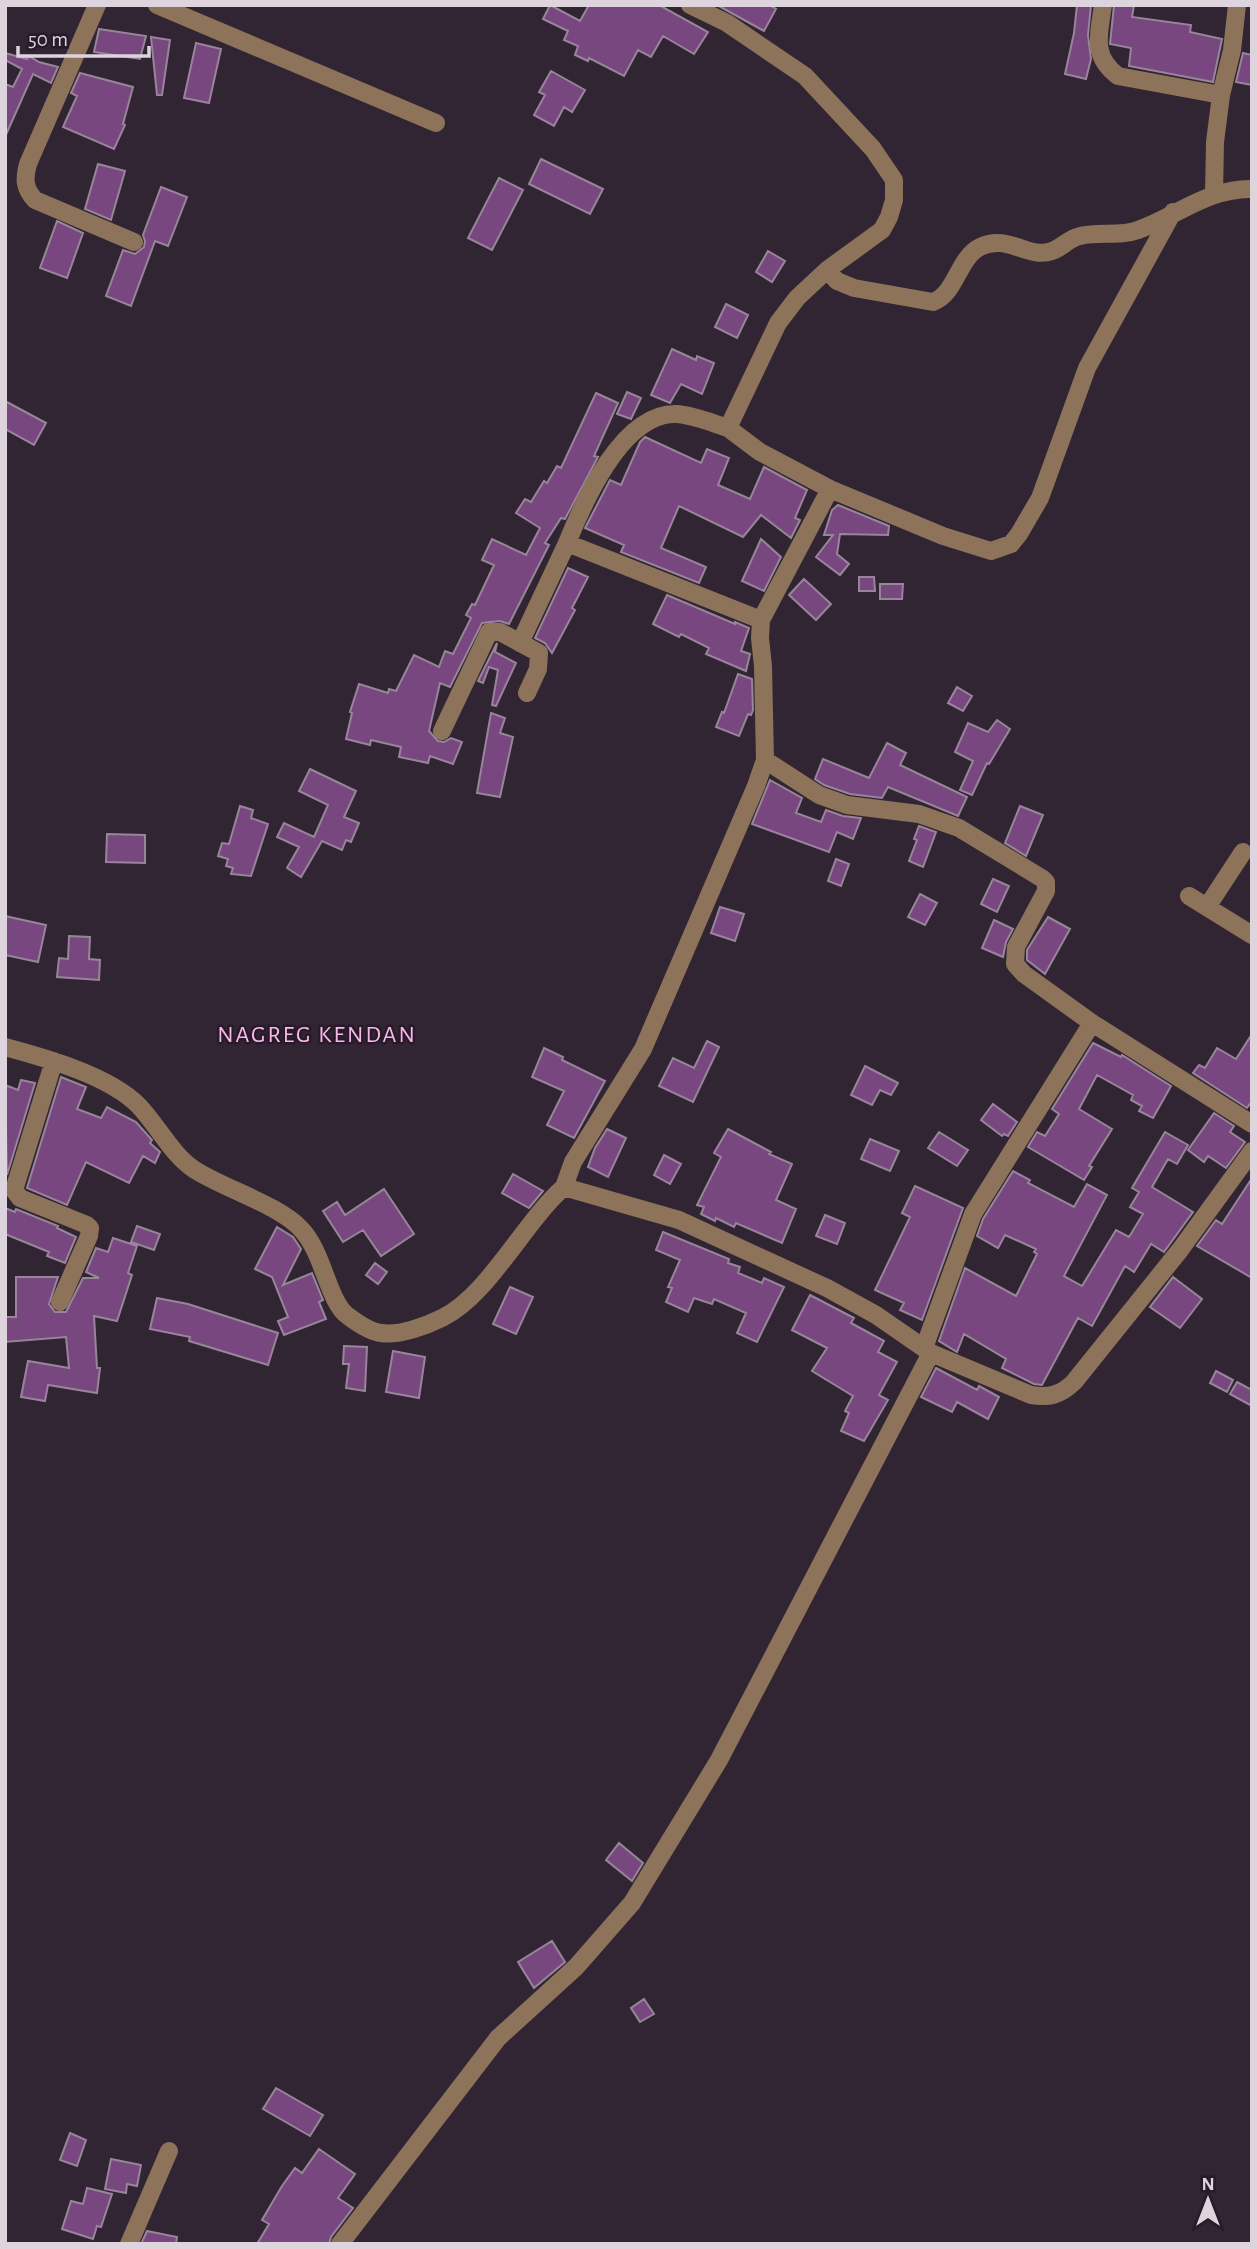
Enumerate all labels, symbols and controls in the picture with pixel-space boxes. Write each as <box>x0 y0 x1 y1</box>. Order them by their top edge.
scale bar <box>18 14 149 58</box>
text: 50 m <box>28 29 68 50</box>
district label: NAGREG KENDAN <box>217 1023 417 1047</box>
north arrow <box>1173 2165 1243 2235</box>
text: N <box>1201 2175 1215 2194</box>

